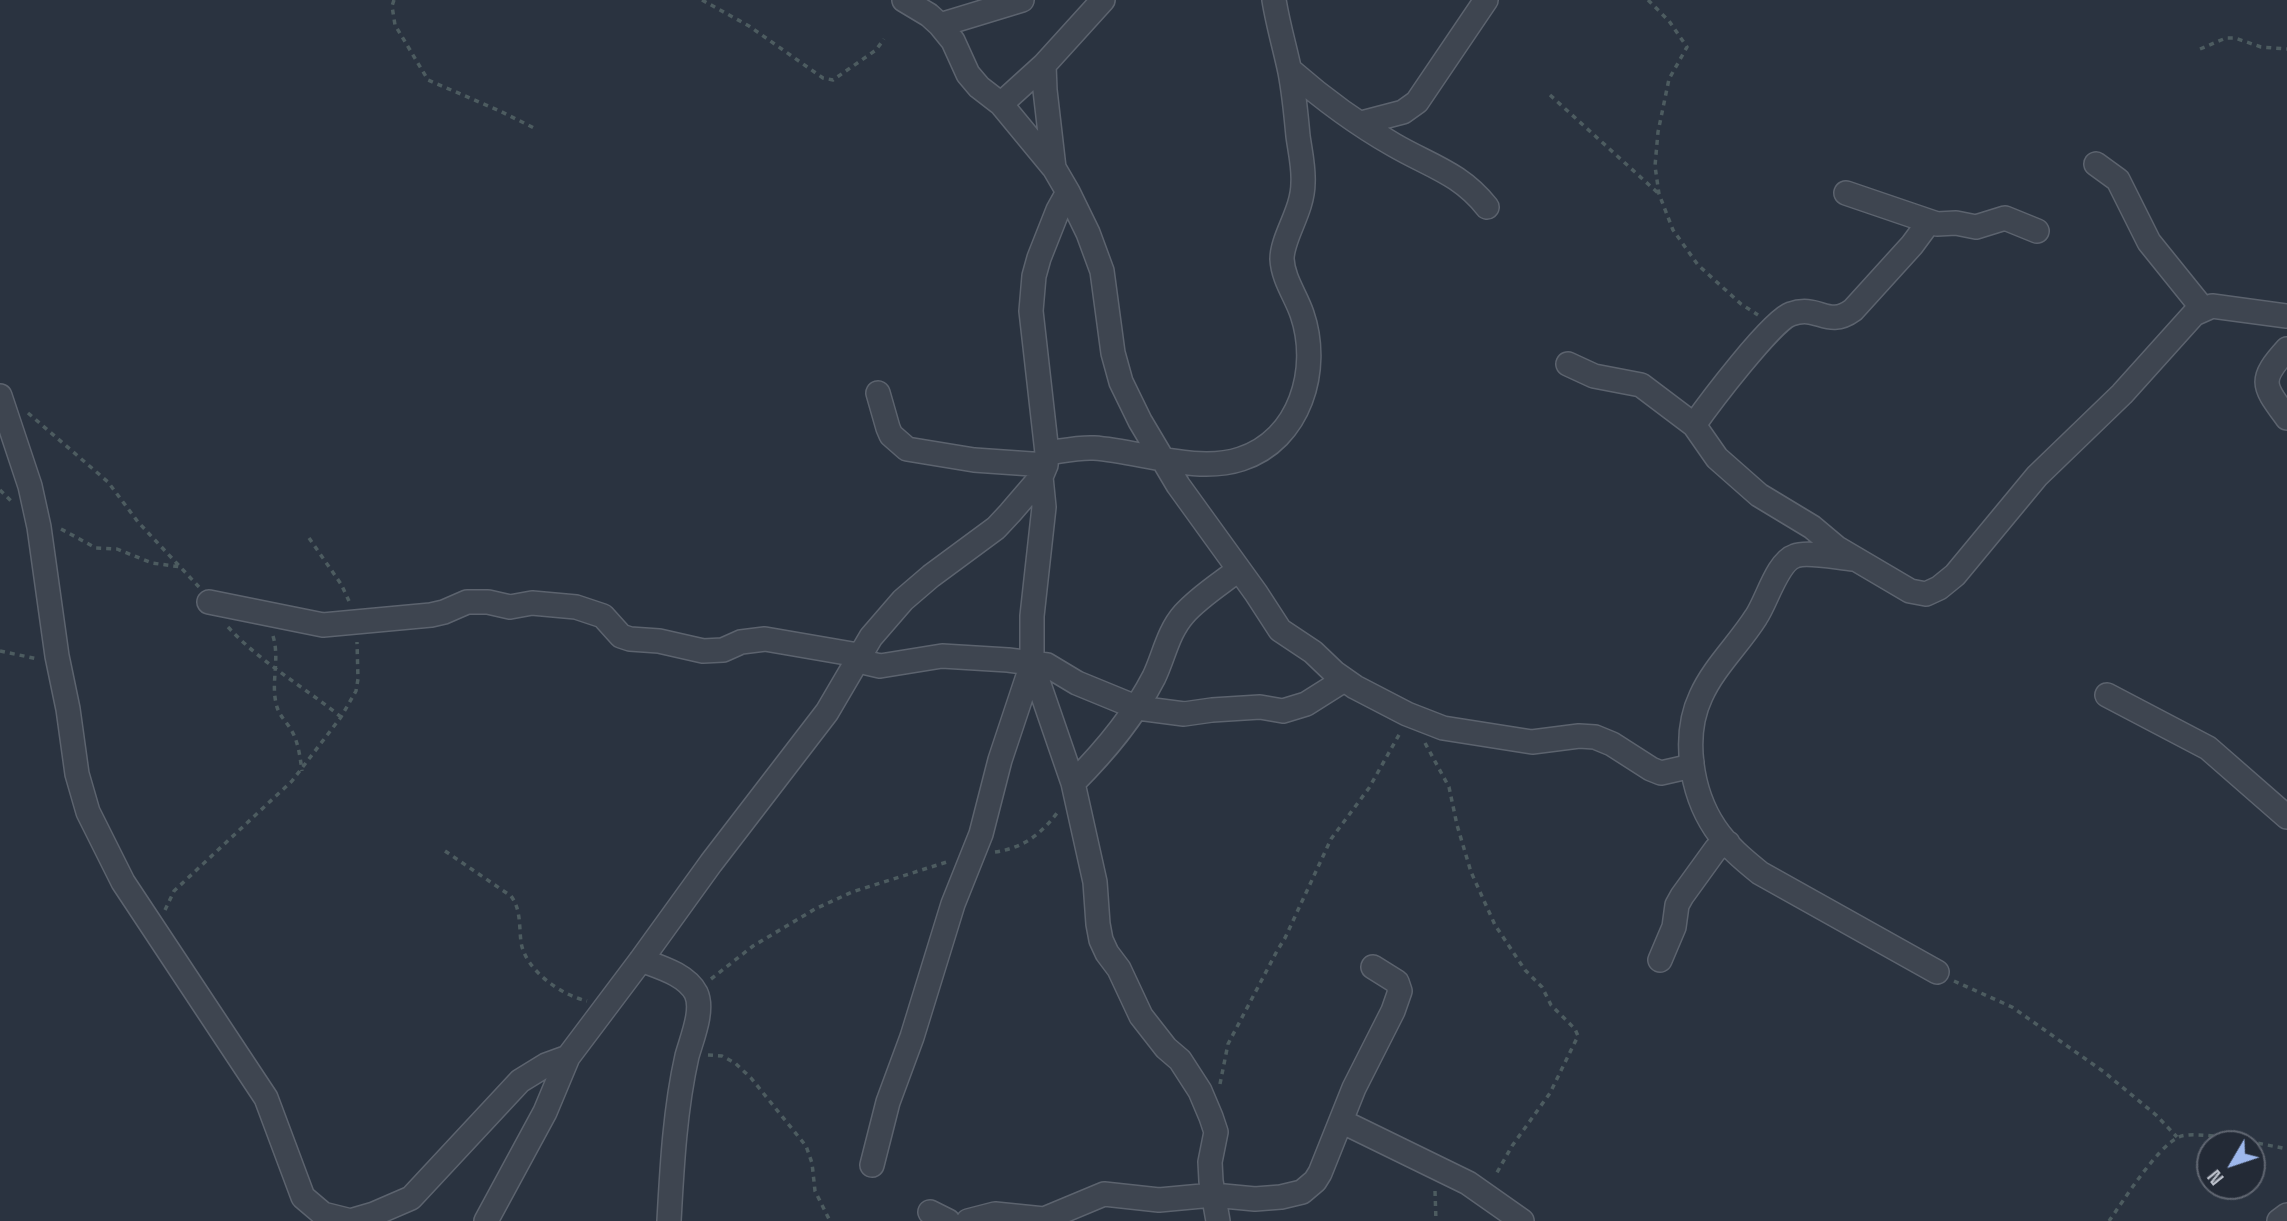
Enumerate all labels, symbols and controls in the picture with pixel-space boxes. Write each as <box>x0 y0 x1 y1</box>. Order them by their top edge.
north arrow <box>2196 1130 2266 1200</box>
text: N <box>2202 1164 2230 1190</box>

